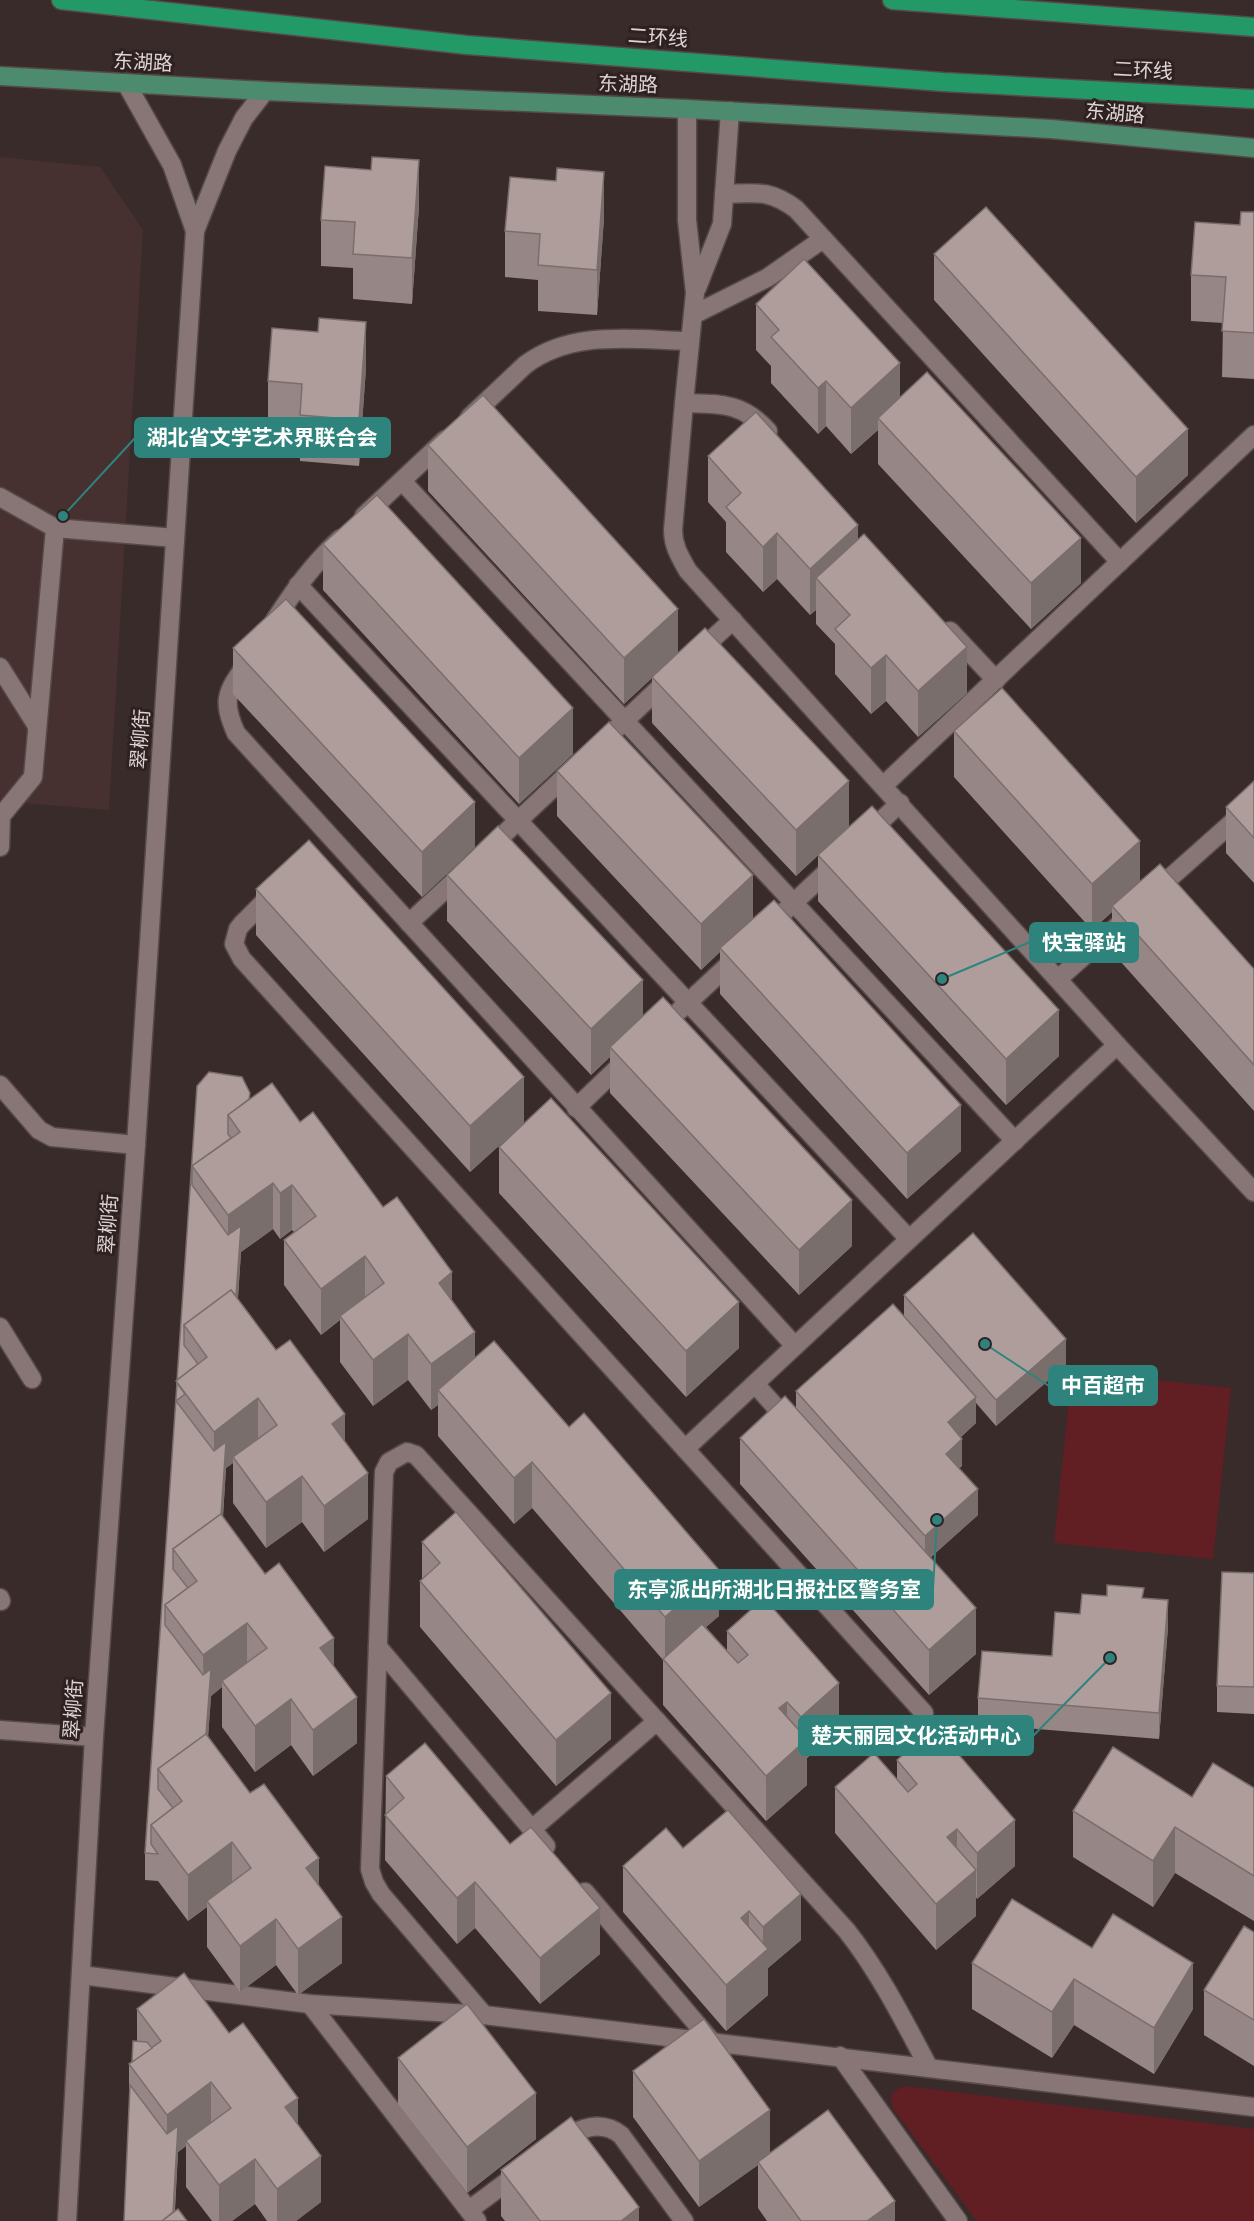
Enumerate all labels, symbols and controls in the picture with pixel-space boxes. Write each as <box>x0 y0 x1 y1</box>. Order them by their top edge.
street label: 二环线 <box>627 21 689 55</box>
street label: 东湖路 <box>112 46 174 80</box>
street label: 二环线 <box>1112 54 1174 88</box>
street label: 东湖路 <box>597 69 658 101</box>
street label: 东湖路 <box>1084 96 1146 132</box>
callout: 湖北省文学艺术界联合会 <box>135 418 390 457</box>
text: 湖北省文学艺术界联合会 <box>147 423 378 455</box>
street label: 翠柳街 <box>124 708 158 770</box>
callout: 快宝驿站 <box>1030 923 1138 962</box>
text: 快宝驿站 <box>1042 928 1126 960</box>
street label: 翠柳街 <box>92 1193 126 1255</box>
callout: 中百超市 <box>1049 1366 1157 1405</box>
text: 中百超市 <box>1061 1371 1145 1403</box>
callout: 东亭派出所湖北日报社区警务室 <box>615 1570 933 1609</box>
text: 东亭派出所湖北日报社区警务室 <box>627 1575 921 1607</box>
street label: 翠柳街 <box>57 1678 91 1740</box>
callout: 楚天丽园文化活动中心 <box>799 1716 1033 1755</box>
text: 楚天丽园文化活动中心 <box>811 1721 1021 1753</box>

